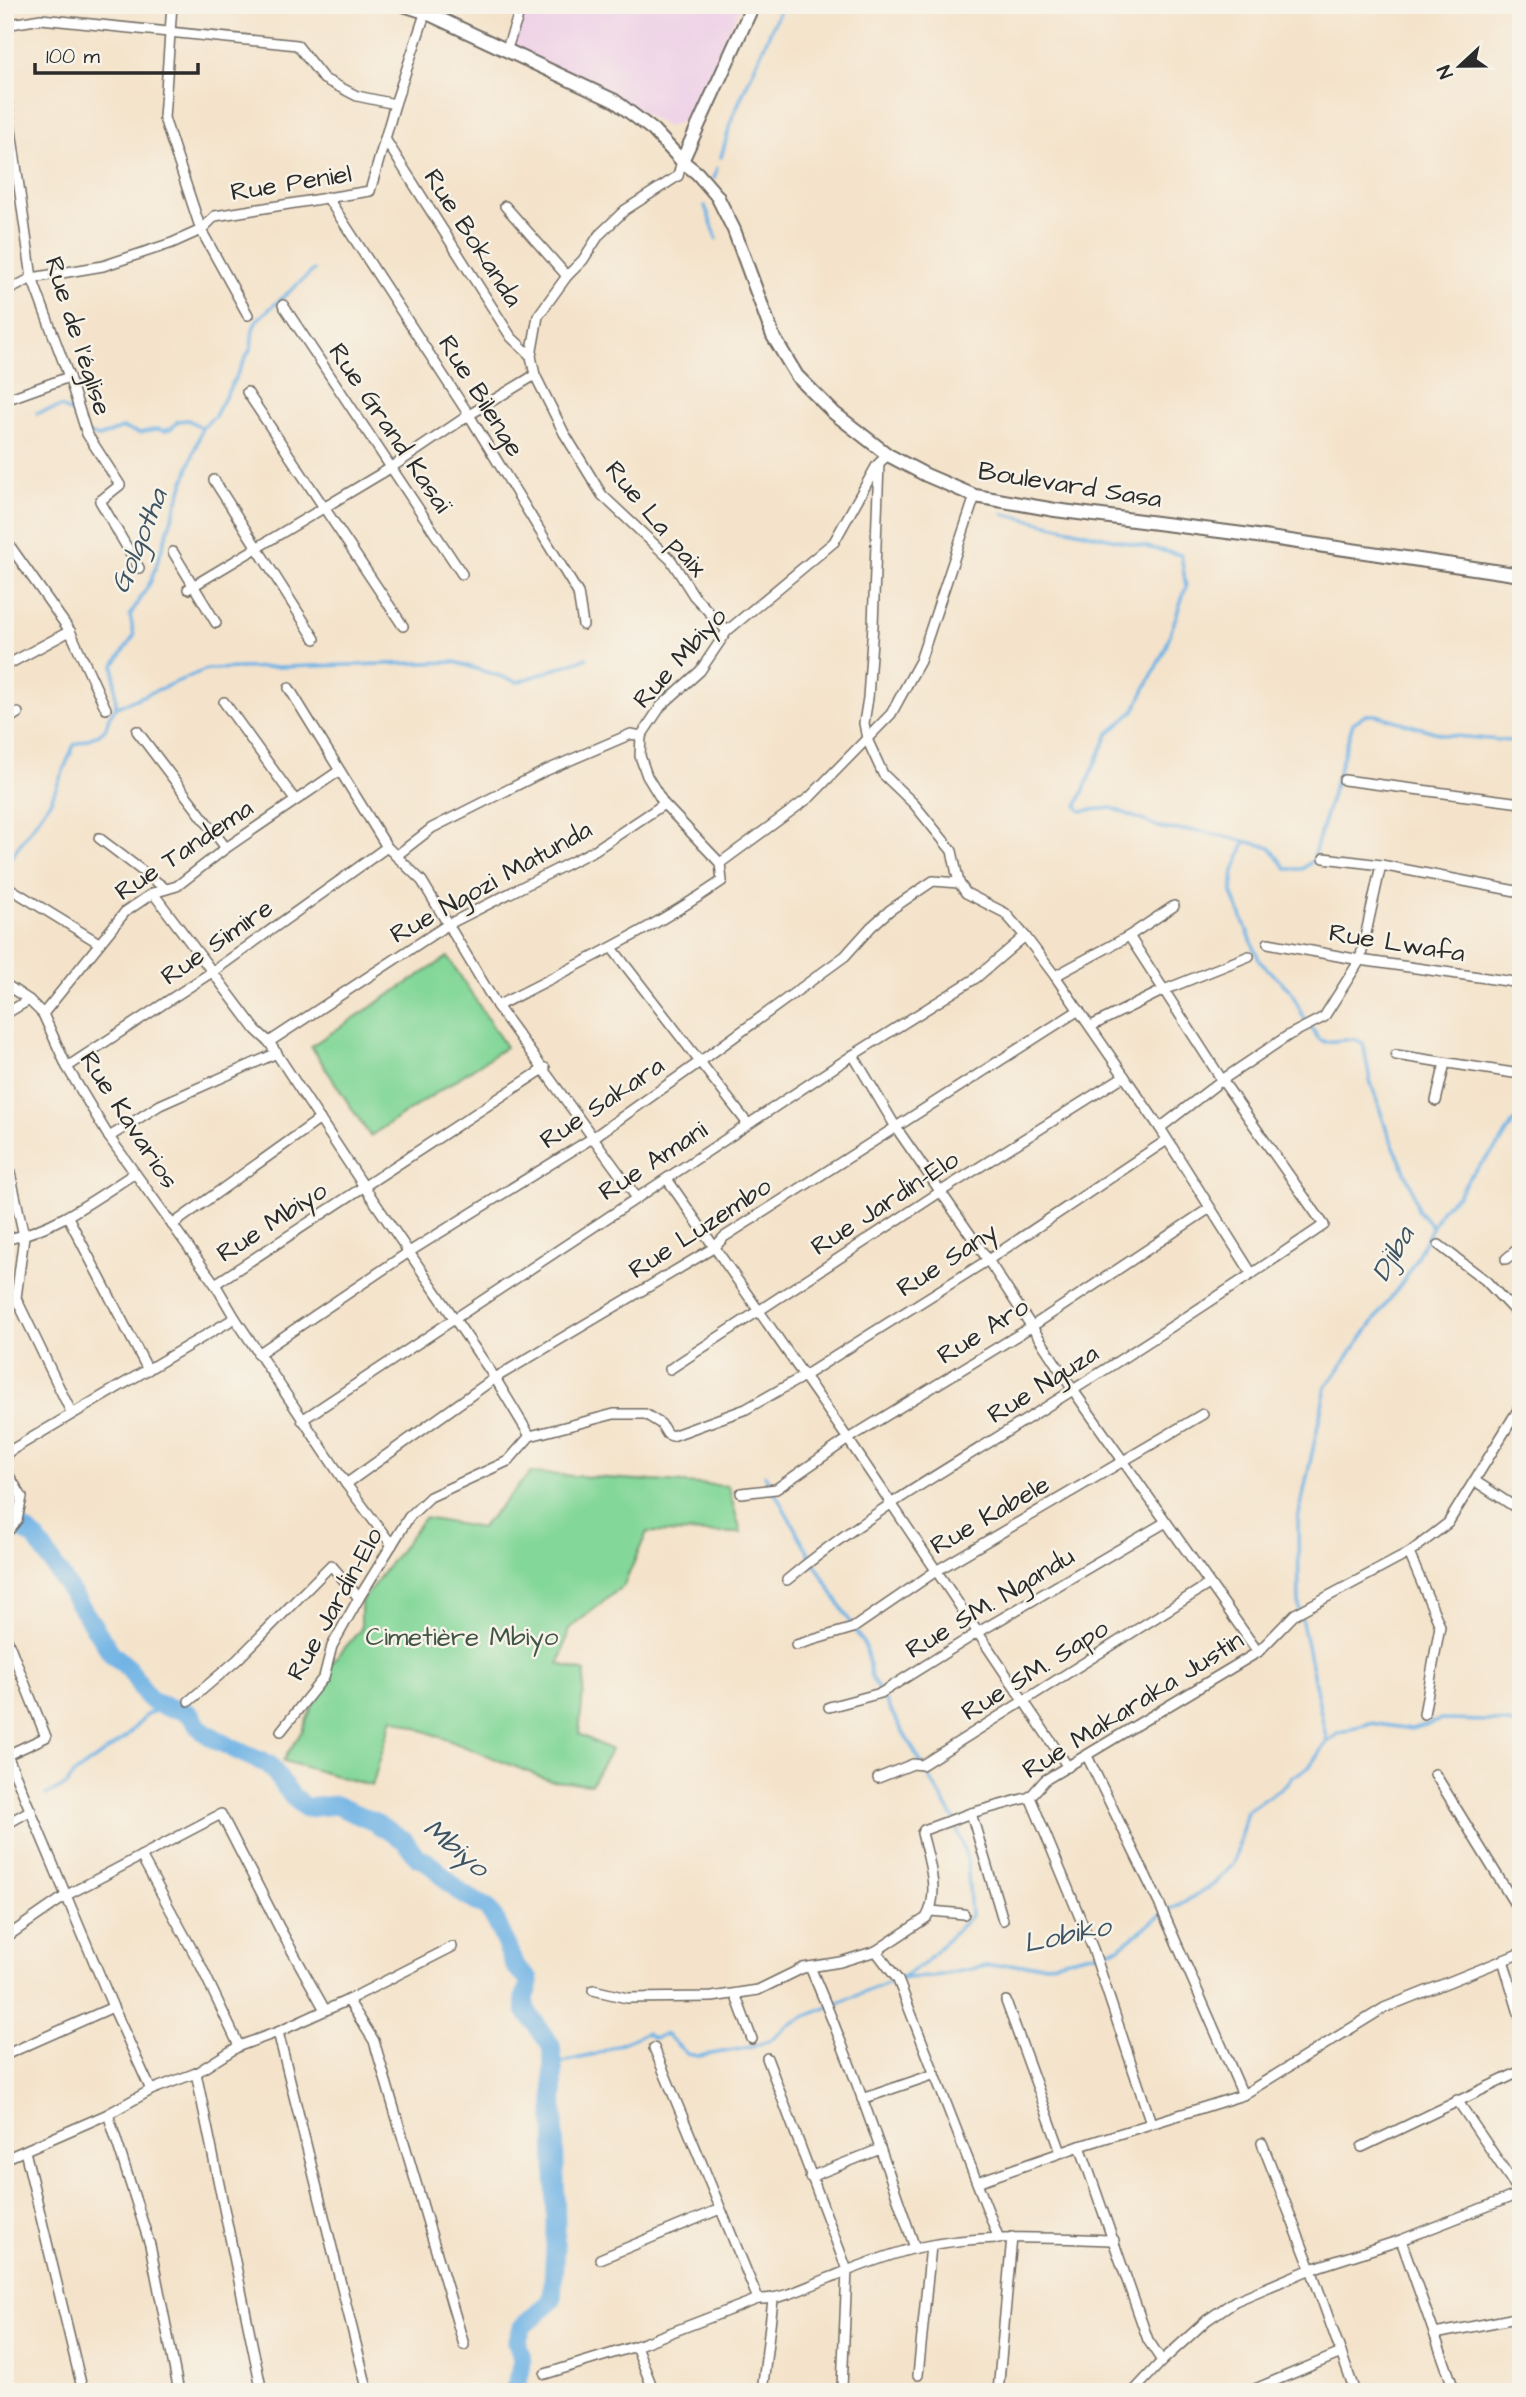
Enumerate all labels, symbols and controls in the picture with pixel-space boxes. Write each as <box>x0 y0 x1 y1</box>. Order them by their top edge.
scale bar <box>35 32 198 76</box>
north arrow <box>1424 32 1494 102</box>
text: 100 m <box>46 42 101 71</box>
text: N <box>1431 61 1460 82</box>
street label: Rue Peniel <box>228 156 354 210</box>
street label: Rue Bokanda <box>415 162 531 314</box>
street label: Rue de l'église <box>33 252 121 421</box>
street label: Rue Bilenge <box>428 328 533 465</box>
street label: Rue Grand Kasaï <box>320 336 461 521</box>
street label: Rue La paix <box>597 453 716 585</box>
street label: Boulevard Sasa <box>976 453 1164 517</box>
water label: Golgotha <box>100 481 179 599</box>
street label: Rue Mbiyo <box>625 599 737 718</box>
street label: Rue Tandema <box>108 790 260 910</box>
street label: Rue Ngozi Matunda <box>384 812 599 954</box>
street label: Rue Simire <box>154 890 280 994</box>
street label: Rue Lwafa <box>1326 914 1468 972</box>
street label: Rue Kavarios <box>71 1044 187 1196</box>
street label: Rue Sakara <box>533 1048 671 1158</box>
street label: Rue Amani <box>592 1112 715 1210</box>
street label: Rue Jardin-Elo <box>804 1141 966 1264</box>
street label: Rue Luzembo <box>621 1168 779 1288</box>
street label: Rue Mbiyo <box>210 1173 336 1273</box>
street label: Rue Sany <box>890 1214 1005 1308</box>
water label: Djiba <box>1362 1218 1425 1289</box>
street label: Rue Aro <box>930 1289 1036 1373</box>
street label: Rue Nguza <box>980 1336 1107 1434</box>
street label: Rue Kabele <box>924 1466 1056 1564</box>
street label: Rue Jardin-Elo <box>278 1521 392 1687</box>
street label: Rue SM. Ngandu <box>899 1538 1082 1669</box>
street label: Rue SM. Sapo <box>954 1610 1116 1730</box>
park label: Cimetière Mbiyo <box>366 1619 559 1657</box>
street label: Rue Makaraka Justin <box>1015 1622 1251 1788</box>
water label: Mbiyo <box>414 1809 499 1889</box>
water label: Lobiko <box>1020 1906 1116 1963</box>

